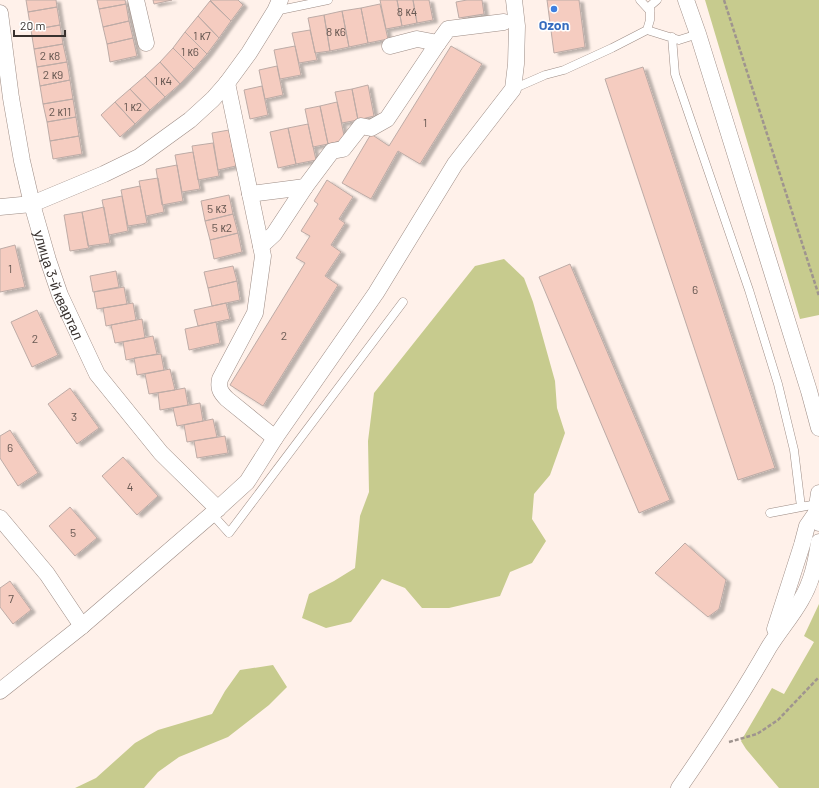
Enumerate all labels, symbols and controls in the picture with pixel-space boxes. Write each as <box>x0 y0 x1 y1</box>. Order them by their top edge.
house number: 8 к4 <box>397 4 417 18</box>
marker: Ozon <box>549 4 559 14</box>
scale bar <box>14 12 65 38</box>
place label: Ozon <box>539 16 569 33</box>
text: 20 m <box>20 18 46 32</box>
house number: 8 к6 <box>326 24 346 38</box>
house number: 1 к7 <box>193 28 211 42</box>
house number: 1 к6 <box>181 44 199 58</box>
house number: 2 к8 <box>40 48 60 62</box>
house number: 2 к9 <box>43 67 63 81</box>
house number: 1 к4 <box>154 73 172 87</box>
house number: 1 к2 <box>124 99 142 113</box>
house number: 2 к11 <box>49 104 71 118</box>
house number: 1 <box>423 115 427 129</box>
house number: 5 к3 <box>207 201 227 215</box>
house number: 5 к2 <box>212 220 232 234</box>
street label: улица 3-й квартал <box>31 228 88 342</box>
house number: 1 <box>8 261 12 275</box>
house number: 6 <box>692 282 698 296</box>
house number: 2 <box>281 328 287 342</box>
house number: 2 <box>32 331 38 345</box>
house number: 3 <box>71 409 77 423</box>
house number: 6 <box>7 440 13 454</box>
house number: 4 <box>127 479 133 493</box>
house number: 5 <box>70 525 76 539</box>
house number: 7 <box>8 591 14 605</box>

